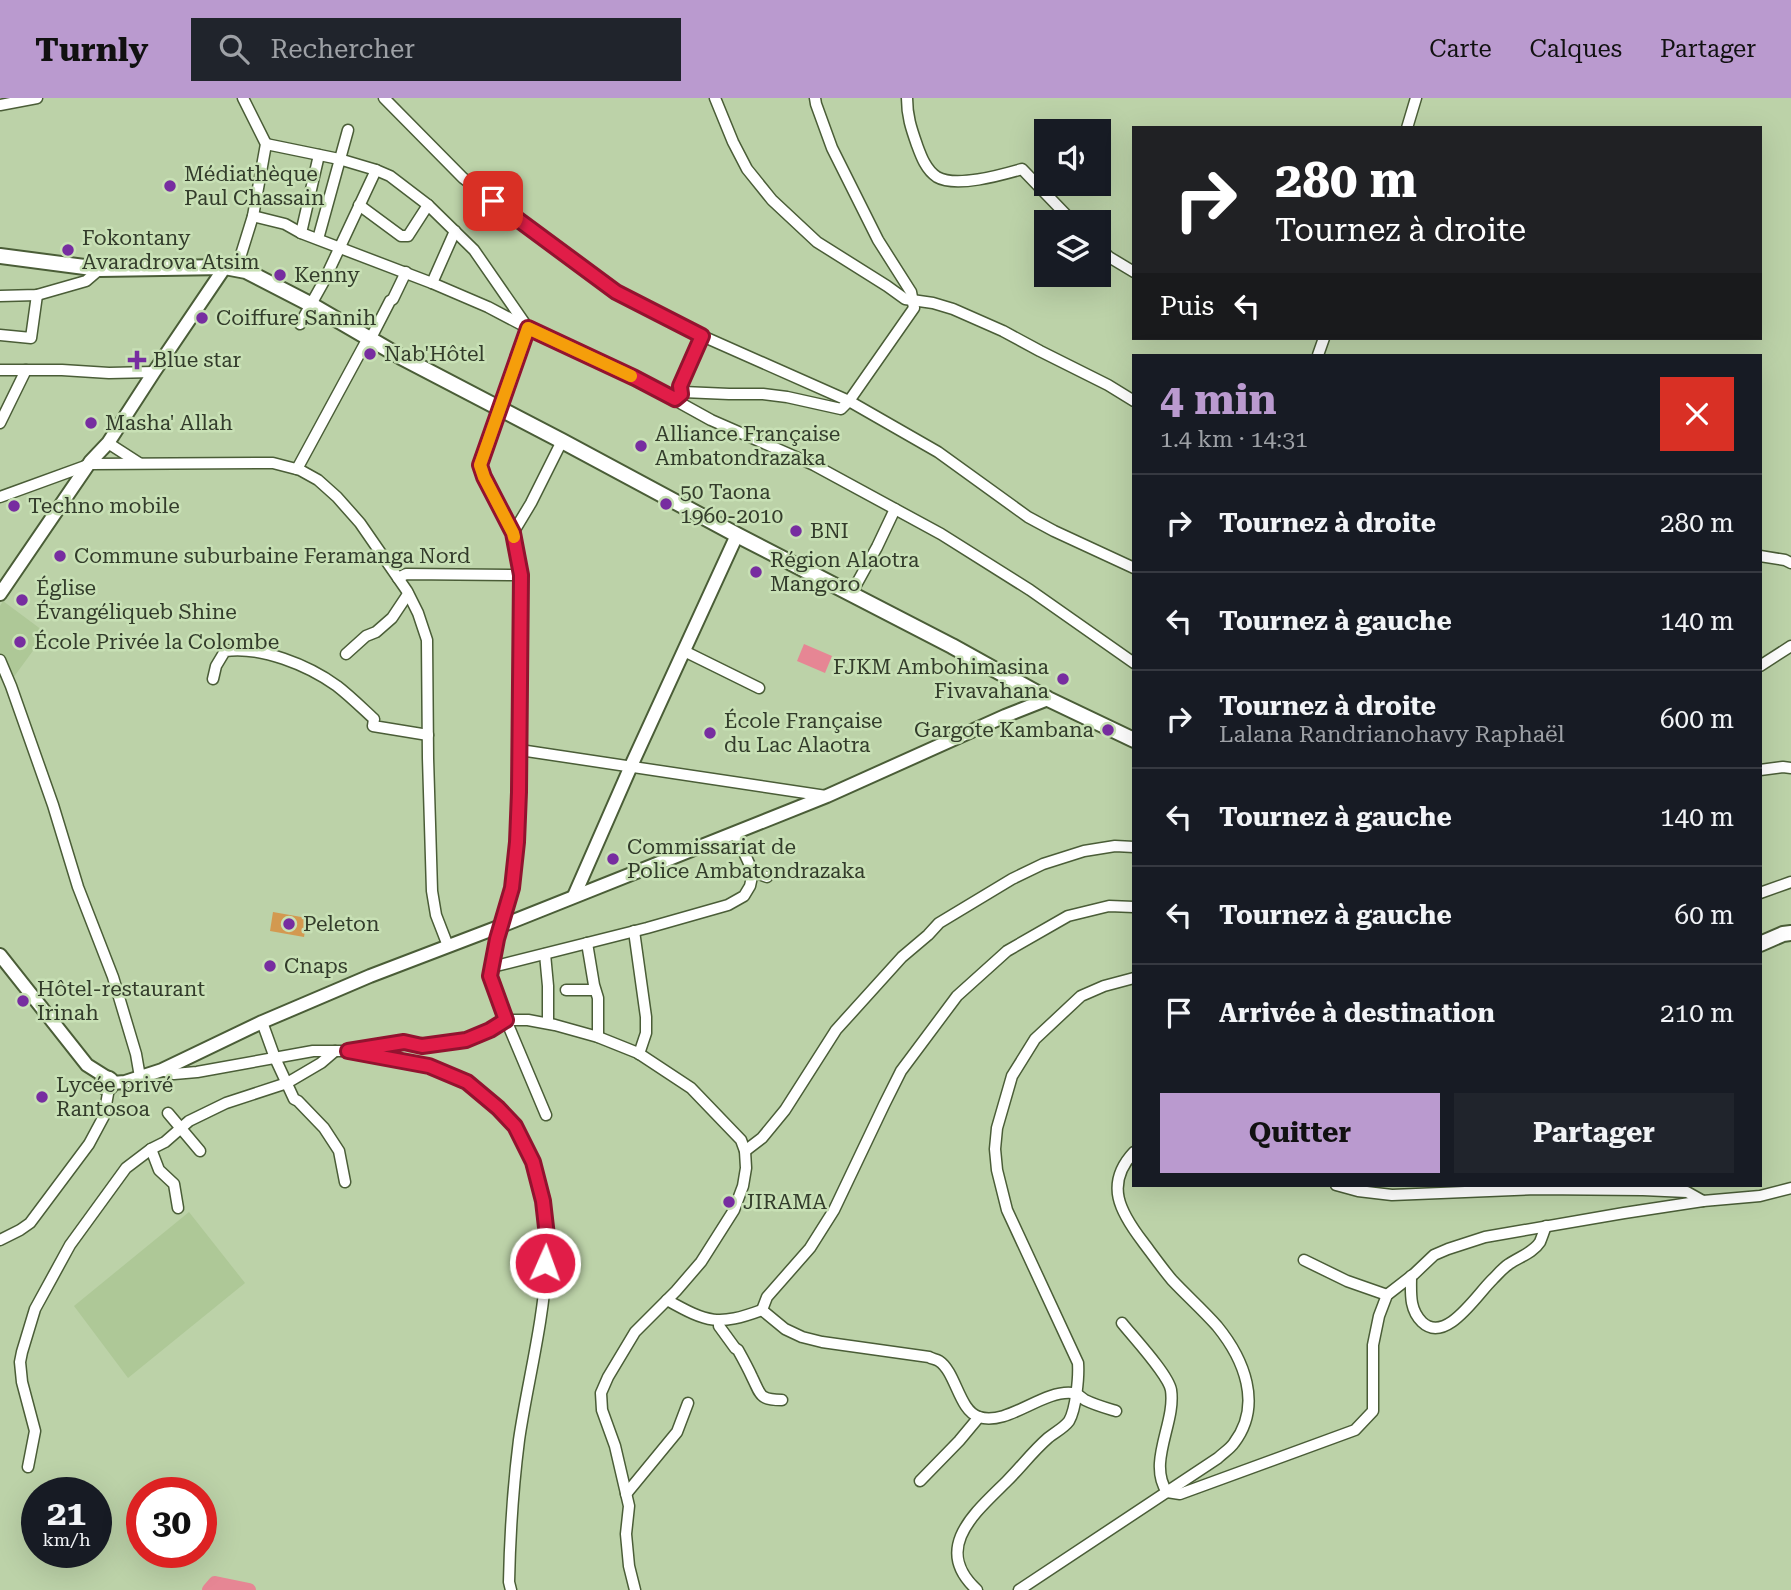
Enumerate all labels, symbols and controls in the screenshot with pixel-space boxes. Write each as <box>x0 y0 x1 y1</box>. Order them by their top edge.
search box <box>191 18 681 81</box>
text: Turnly <box>35 30 149 69</box>
icon: search <box>215 30 253 68</box>
text: Rechercher <box>271 34 415 64</box>
text: Carte <box>1429 35 1492 63</box>
text: Calques <box>1530 35 1622 63</box>
text: Partager <box>1660 35 1756 63</box>
map controls <box>1034 119 1111 287</box>
button: sound <box>1034 119 1111 196</box>
text: 280 m <box>1275 152 1417 209</box>
icon: right <box>1160 154 1251 245</box>
place label: Médiathèque Paul Chassain <box>184 162 325 210</box>
pin <box>463 171 523 231</box>
marker: Médiathèque Paul Chassain <box>162 178 178 194</box>
icon: arrive <box>474 182 512 220</box>
button: layers <box>1034 210 1111 287</box>
text: Tournez à droite <box>1275 211 1526 249</box>
place label: Fokontany Avaradrova Atsim <box>82 226 260 274</box>
marker: Fokontany Avaradrova Atsim <box>60 242 76 258</box>
place label: Kenny <box>294 263 360 287</box>
marker: Kenny <box>272 267 288 283</box>
icon: left <box>1228 287 1266 325</box>
text: Puis <box>1160 291 1214 321</box>
place label: Coiffure Sannih <box>216 306 377 330</box>
marker: Coiffure Sannih <box>194 310 210 326</box>
place label: Nab'Hôtel <box>384 342 485 366</box>
marker: Nab'Hôtel <box>362 346 378 362</box>
place label: Blue star <box>153 348 242 372</box>
marker: Blue star <box>127 350 147 370</box>
text: 4 min <box>1160 375 1277 424</box>
button: close <box>1660 377 1734 451</box>
place label: Masha' Allah <box>105 411 233 435</box>
marker: Masha' Allah <box>83 415 99 431</box>
place label: Alliance Française Ambatondrazaka <box>655 422 840 470</box>
text: 1.4 km · 14:31 <box>1160 426 1308 453</box>
marker: Alliance Française Ambatondrazaka <box>633 438 649 454</box>
place label: 50 Taona 1960-2010 <box>680 480 783 528</box>
place label: Techno mobile <box>28 494 180 518</box>
marker: 50 Taona 1960-2010 <box>658 496 674 512</box>
marker: Techno mobile <box>6 498 22 514</box>
icon: right <box>1160 504 1198 542</box>
text: Tournez à droite <box>1219 508 1436 538</box>
text: 280 m <box>1660 508 1734 538</box>
place label: BNI <box>810 519 849 543</box>
marker: BNI <box>788 523 804 539</box>
place label: Commune suburbaine Feramanga Nord <box>74 544 471 568</box>
marker: Commune suburbaine Feramanga Nord <box>52 548 68 564</box>
place label: Région Alaotra Mangoro <box>770 548 920 596</box>
marker: Région Alaotra Mangoro <box>748 564 764 580</box>
place label: Église Évangéliqueb Shine <box>36 575 237 624</box>
marker: Église Évangéliqueb Shine <box>14 592 30 608</box>
icon: left <box>1160 602 1198 640</box>
text: Tournez à gauche <box>1219 606 1452 636</box>
text: 140 m <box>1660 606 1734 636</box>
place label: École Privée la Colombe <box>34 629 279 654</box>
marker: École Privée la Colombe <box>12 634 28 650</box>
place label: FJKM Ambohimasina Fivavahana <box>833 655 1050 703</box>
marker: FJKM Ambohimasina Fivavahana <box>1055 671 1071 687</box>
text: Tournez à droite <box>1219 691 1436 721</box>
icon: right <box>1160 700 1198 738</box>
text: 600 m <box>1660 704 1734 734</box>
place label: École Française du Lac Alaotra <box>724 708 883 757</box>
place label: Gargote Kambana <box>914 718 1095 742</box>
text: Lalana Randrianohavy Raphaël <box>1219 721 1565 748</box>
marker: Gargote Kambana <box>1100 722 1116 738</box>
marker: École Française du Lac Alaotra <box>702 725 718 741</box>
icon: left <box>1160 798 1198 836</box>
text: Tournez à gauche <box>1219 802 1452 832</box>
text: 140 m <box>1660 802 1734 832</box>
place label: Commissariat de Police Ambatondrazaka <box>627 835 866 883</box>
marker: Commissariat de Police Ambatondrazaka <box>605 851 621 867</box>
icon: left <box>1160 896 1198 934</box>
text: Tournez à gauche <box>1219 900 1452 930</box>
text: 60 m <box>1675 900 1734 930</box>
place label: Peleton <box>303 912 380 936</box>
marker: Peleton <box>281 916 297 932</box>
place label: Cnaps <box>284 954 348 978</box>
marker: Cnaps <box>262 958 278 974</box>
place label: Hôtel-restaurant Irinah <box>37 977 205 1025</box>
marker: Hôtel-restaurant Irinah <box>15 993 31 1009</box>
icon: arrive <box>1160 994 1198 1032</box>
text: Arrivée à destination <box>1219 998 1495 1028</box>
text: 210 m <box>1660 998 1734 1028</box>
place label: Lycée privé Rantosoa <box>56 1073 173 1121</box>
marker: Lycée privé Rantosoa <box>34 1089 50 1105</box>
button: Quitter <box>1160 1093 1440 1173</box>
button: Partager <box>1454 1093 1734 1173</box>
place label: JIRAMA <box>743 1190 827 1214</box>
marker: JIRAMA <box>721 1194 737 1210</box>
position arrow <box>508 1226 582 1300</box>
speed limit sign: 30 <box>126 1477 217 1568</box>
text: 21 <box>47 1493 86 1534</box>
text: km/h <box>42 1529 91 1550</box>

